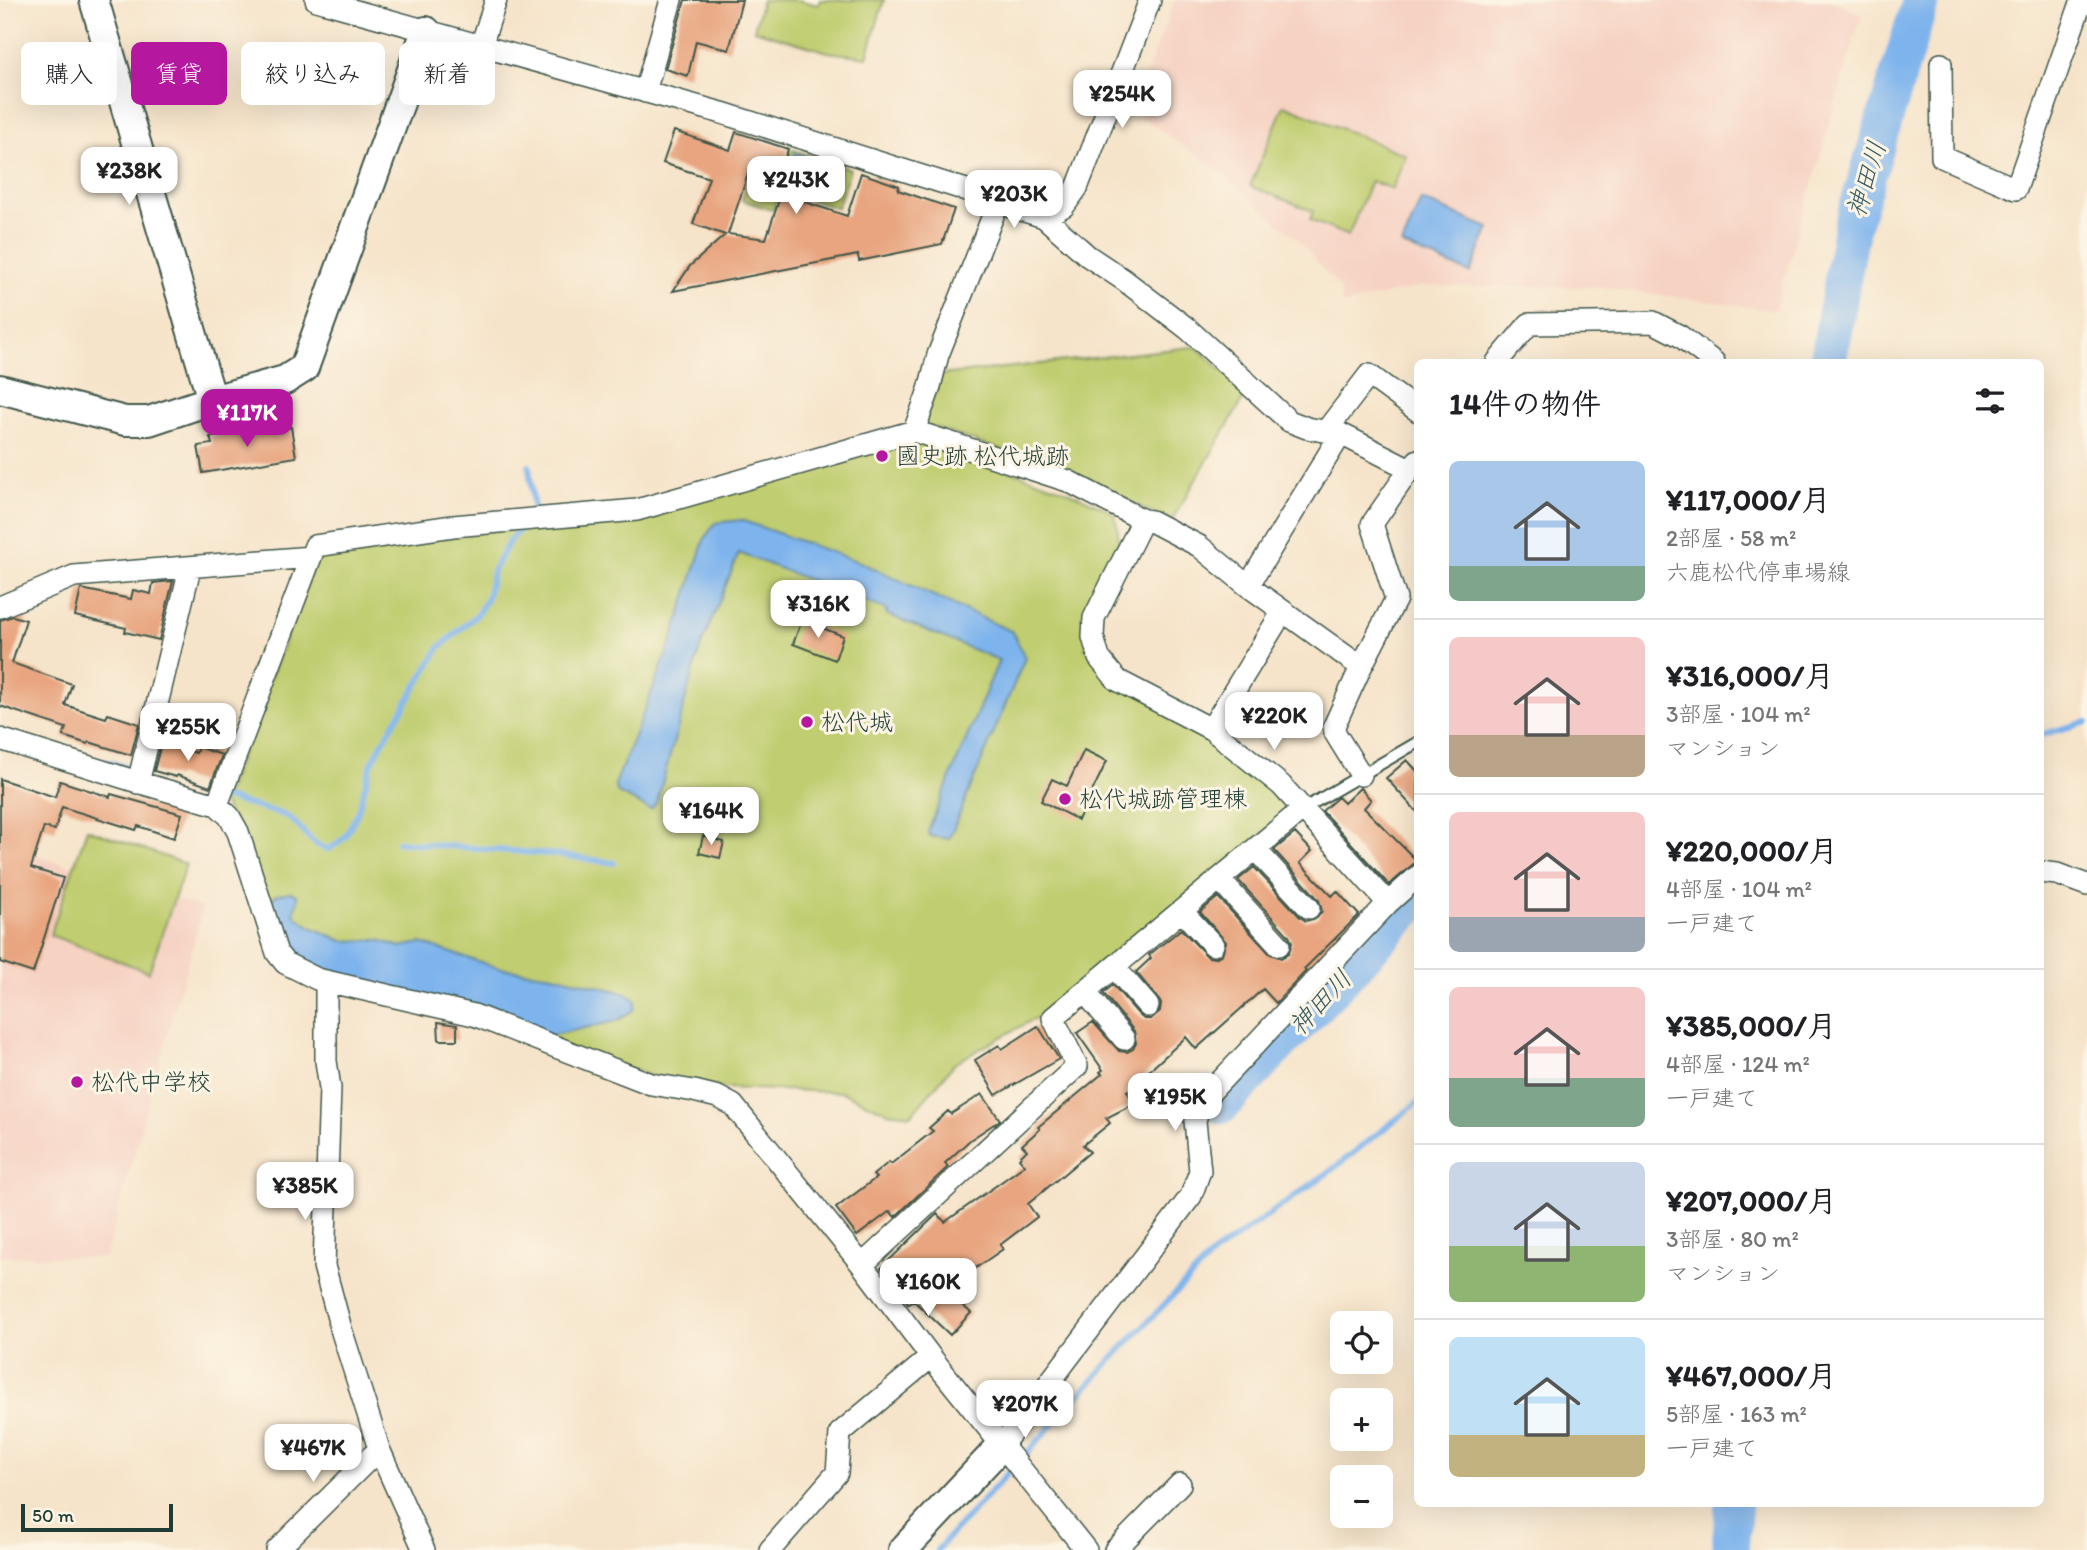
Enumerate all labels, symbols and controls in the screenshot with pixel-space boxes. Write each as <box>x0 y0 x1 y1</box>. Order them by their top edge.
chip: 購入 <box>21 42 117 105</box>
chip: 賃貸 <box>131 42 227 105</box>
chip: 絞り込み <box>241 42 385 105</box>
chip: 新着 <box>399 42 495 105</box>
pin: ¥254K <box>1073 71 1171 130</box>
text: ¥254K <box>1089 79 1155 107</box>
water label: 神田川 <box>1839 137 1893 221</box>
pin: ¥238K <box>80 148 178 207</box>
text: ¥238K <box>97 156 161 184</box>
pin: ¥243K <box>747 156 845 216</box>
text: ¥243K <box>763 165 829 193</box>
pin: ¥203K <box>965 170 1063 230</box>
text: ¥203K <box>981 179 1047 207</box>
icon: filters <box>1971 382 2009 420</box>
text: 14件の物件 <box>1449 385 1601 422</box>
pin: ¥117K <box>198 390 296 449</box>
text: ¥117K <box>217 398 277 426</box>
place label: 國史跡 松代城跡 <box>896 441 1069 470</box>
marker: 國史跡 松代城跡 <box>874 448 890 464</box>
text: ¥117,000/月 <box>1666 481 1831 518</box>
icon: home <box>1505 489 1589 573</box>
text: 2部屋 · 58 m² <box>1666 524 1796 552</box>
text: 六鹿松代停車場線 <box>1666 558 1850 586</box>
pin: ¥316K <box>769 580 867 640</box>
text: ¥316K <box>787 589 849 617</box>
text: ¥316,000/月 <box>1666 657 1834 694</box>
icon: home <box>1505 665 1589 749</box>
pin: ¥220K <box>1225 692 1323 752</box>
text: 3部屋 · 104 m² <box>1666 700 1811 728</box>
text: ¥220K <box>1241 701 1307 729</box>
pin: ¥255K <box>139 704 237 763</box>
place label: 松代城 <box>821 707 893 736</box>
text: ¥255K <box>156 712 220 740</box>
marker: 松代城 <box>799 714 815 730</box>
text: マンション <box>1666 734 1780 762</box>
place label: 松代城跡管理棟 <box>1079 784 1247 813</box>
pin: ¥164K <box>662 788 760 847</box>
marker: 松代城跡管理棟 <box>1057 791 1073 807</box>
text: ¥164K <box>679 796 743 824</box>
text: ¥220,000/月 <box>1666 832 1838 869</box>
icon: home <box>1505 840 1589 924</box>
text: 4部屋 · 104 m² <box>1666 875 1812 903</box>
text: 一戸建て <box>1666 909 1758 937</box>
water label: 神田川 <box>1282 963 1358 1041</box>
text: ¥385,000/月 <box>1666 1007 1837 1044</box>
icon: home <box>1505 1015 1589 1099</box>
text: 4部屋 · 124 m² <box>1666 1050 1810 1078</box>
place label: 松代中学校 <box>91 1067 211 1096</box>
marker: 松代中学校 <box>69 1074 85 1090</box>
pin: ¥195K <box>1126 1074 1224 1133</box>
text: ¥195K <box>1144 1082 1206 1110</box>
text: 一戸建て <box>1666 1084 1758 1112</box>
pin: ¥385K <box>256 1162 354 1222</box>
text: ¥385K <box>273 1171 337 1199</box>
text: ¥207,000/月 <box>1666 1182 1837 1219</box>
icon: home <box>1505 1190 1589 1274</box>
text: 3部屋 · 80 m² <box>1666 1225 1799 1253</box>
pin: ¥160K <box>879 1258 977 1318</box>
text: マンション <box>1666 1259 1780 1287</box>
text: ¥160K <box>896 1267 960 1295</box>
map controls <box>1330 1311 1393 1528</box>
button: locate <box>1330 1311 1393 1374</box>
text: ¥467,000/月 <box>1666 1357 1837 1394</box>
icon: home <box>1505 1365 1589 1449</box>
pin: ¥207K <box>976 1380 1074 1440</box>
button: + <box>1330 1388 1393 1451</box>
text: ¥207K <box>992 1389 1058 1417</box>
text: 5部屋 · 163 m² <box>1666 1400 1807 1428</box>
pin: ¥467K <box>264 1424 362 1484</box>
text: ¥467K <box>281 1433 345 1461</box>
text: 一戸建て <box>1666 1434 1758 1462</box>
button: − <box>1330 1465 1393 1528</box>
scale bar <box>21 1501 173 1533</box>
text: 50 m <box>32 1504 74 1527</box>

